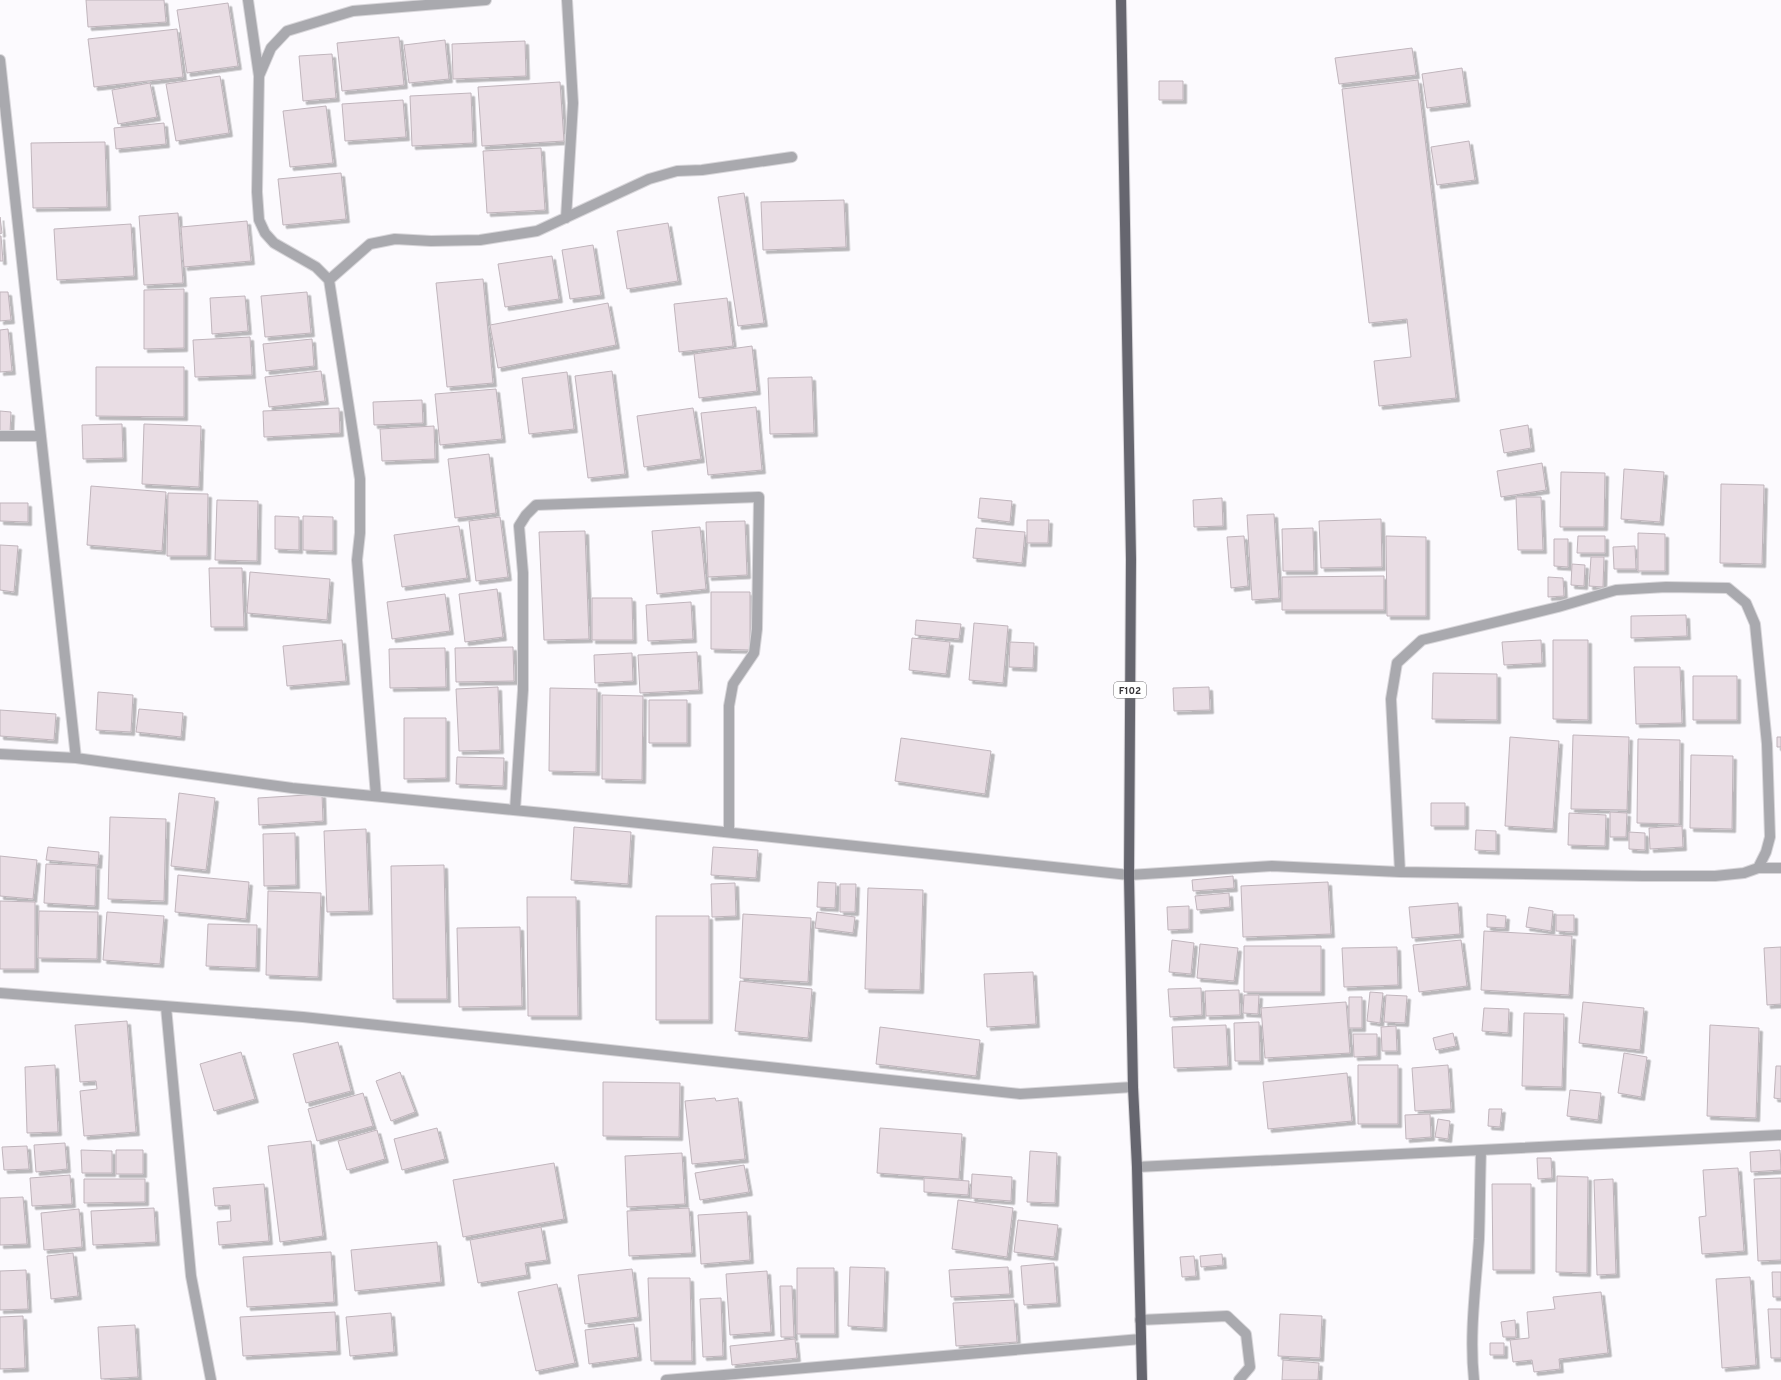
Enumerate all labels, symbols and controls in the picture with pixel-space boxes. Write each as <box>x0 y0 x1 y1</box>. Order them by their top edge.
road number: F102 <box>1114 682 1146 698</box>

